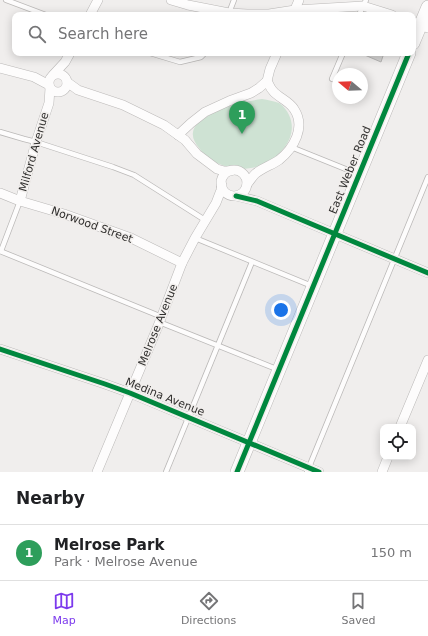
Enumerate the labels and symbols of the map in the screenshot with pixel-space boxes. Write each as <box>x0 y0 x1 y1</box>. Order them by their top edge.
north arrow <box>332 68 368 104</box>
pin: 1 <box>229 101 255 134</box>
street label: Milford Avenue <box>16 111 52 193</box>
street label: East Weber Road <box>326 124 374 216</box>
street label: Norwood Street <box>49 204 135 246</box>
street label: Melrose Avenue <box>136 282 180 368</box>
your location <box>271 300 291 320</box>
street label: Medina Avenue <box>123 375 207 419</box>

